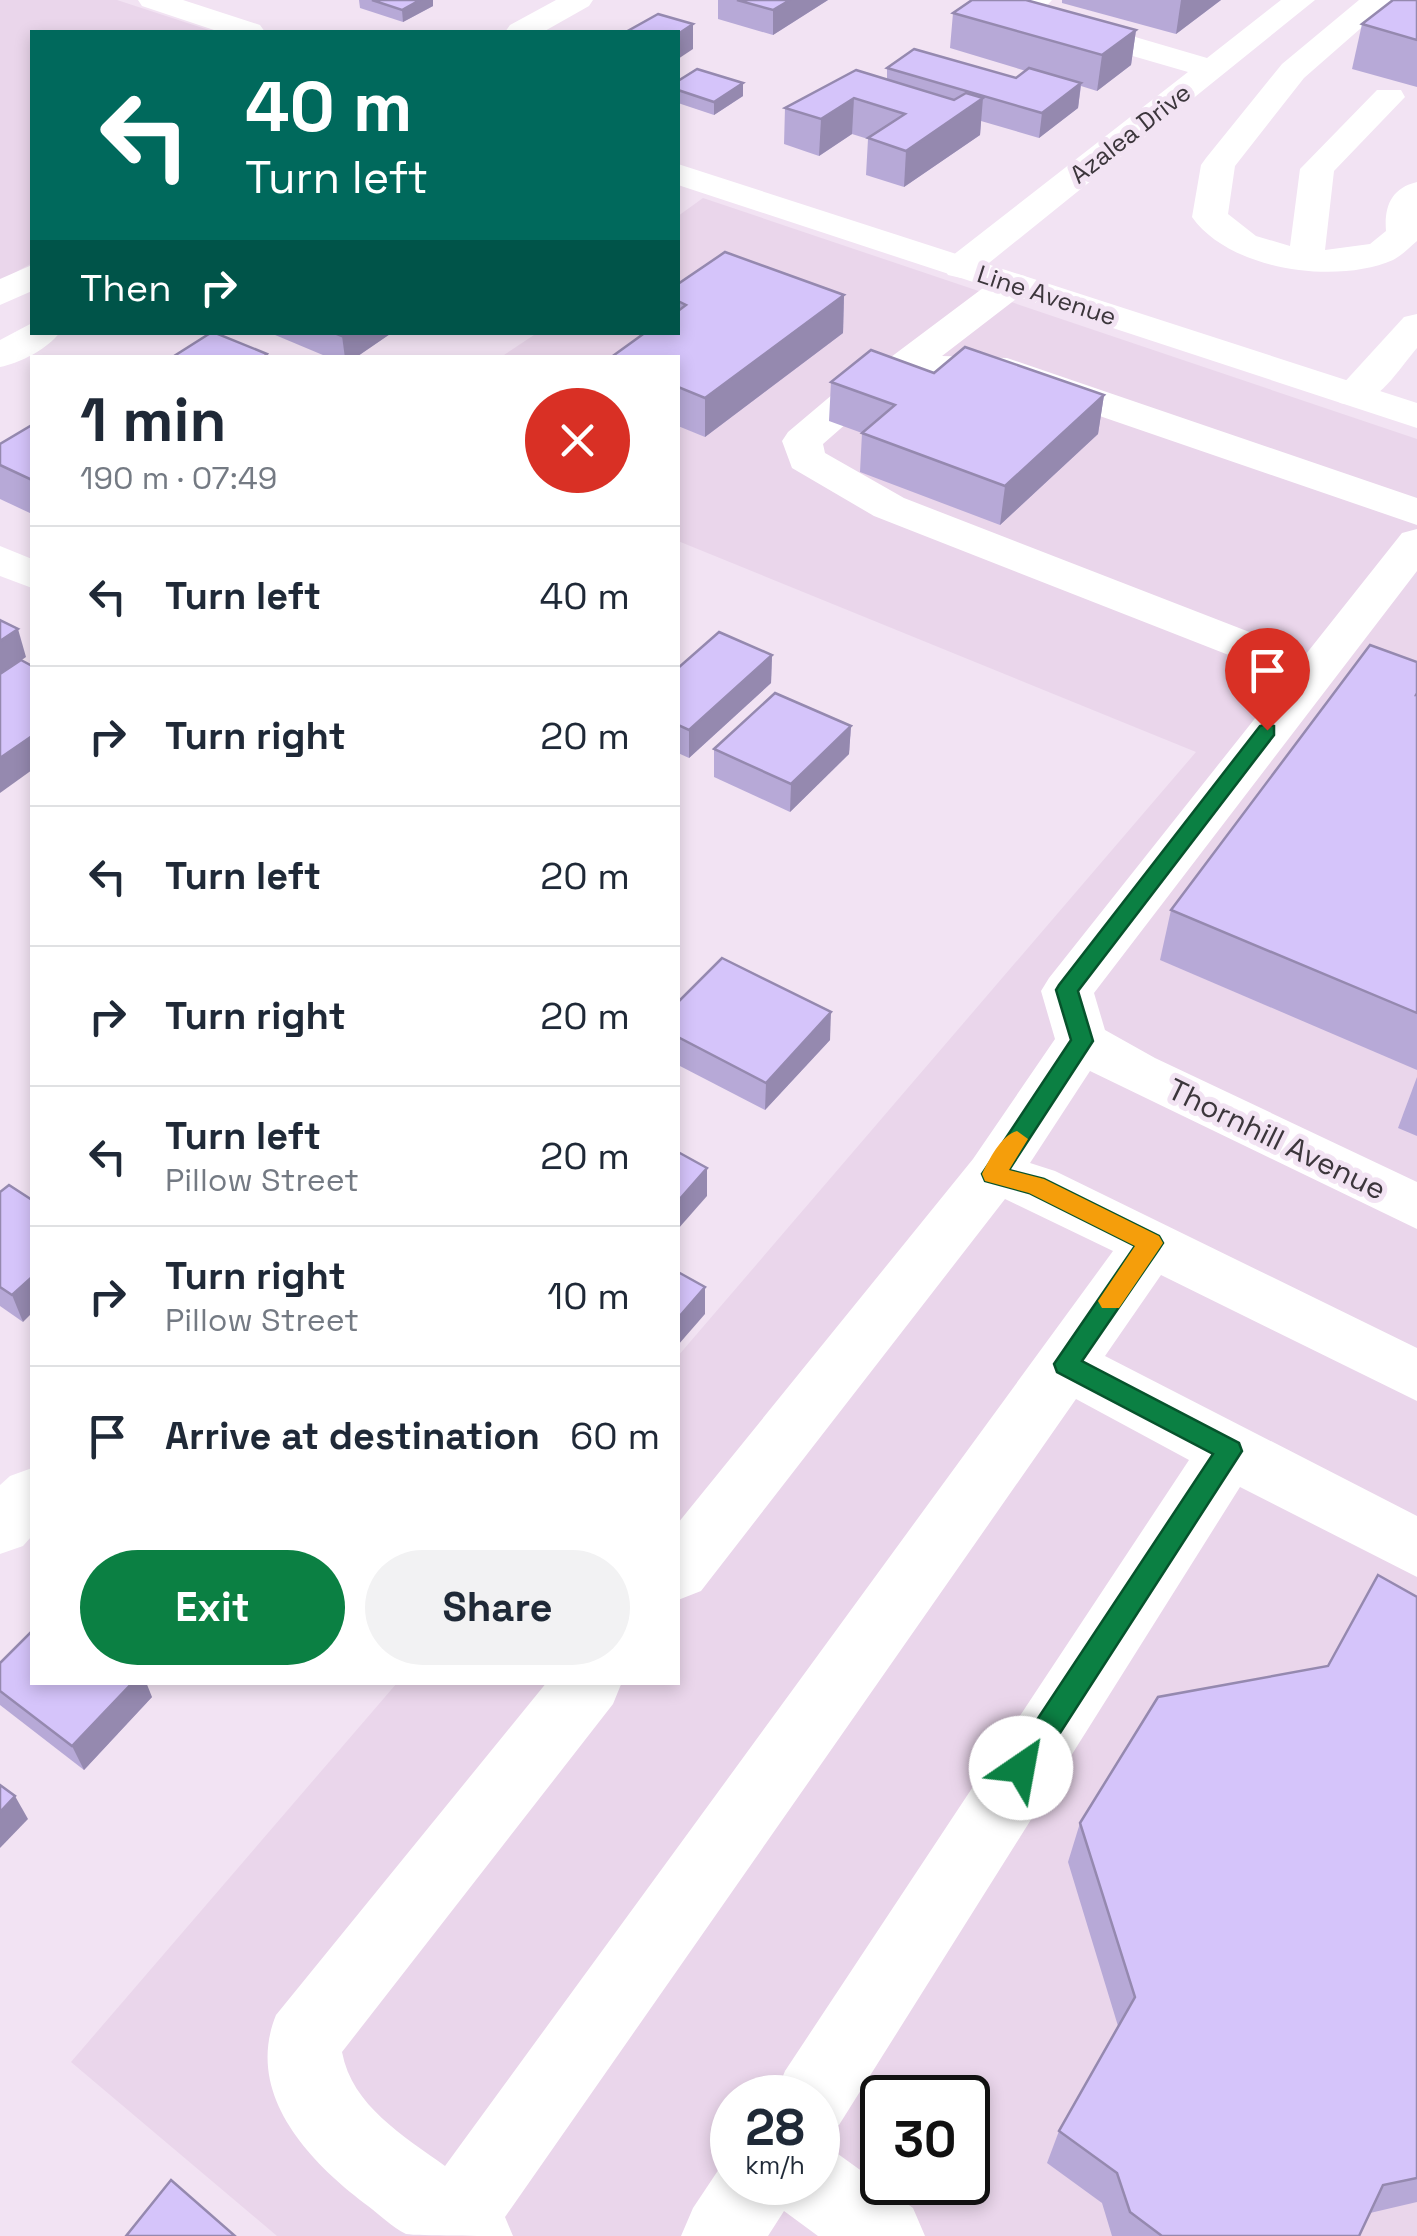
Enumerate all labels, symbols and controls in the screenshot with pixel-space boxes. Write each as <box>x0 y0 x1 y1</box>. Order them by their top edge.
text: 40 m <box>245 62 412 151</box>
icon: left <box>80 70 210 200</box>
street label: Azalea Drive <box>1063 76 1197 190</box>
text: Turn left <box>245 149 428 206</box>
street label: Line Avenue <box>973 257 1121 333</box>
icon: right <box>191 260 246 315</box>
text: Then <box>80 264 171 312</box>
text: 1 min <box>80 382 227 459</box>
button: close <box>525 388 630 493</box>
text: 190 m · 07:49 <box>80 458 277 498</box>
icon: left <box>80 569 135 624</box>
text: Turn left <box>165 572 321 620</box>
text: 40 m <box>539 572 630 620</box>
pin <box>1225 628 1310 731</box>
icon: arrive <box>1240 643 1295 698</box>
icon: right <box>80 709 135 764</box>
text: Turn right <box>165 712 346 760</box>
text: 20 m <box>540 712 630 760</box>
icon: left <box>80 849 135 904</box>
text: Turn left <box>165 852 321 900</box>
text: 20 m <box>540 852 630 900</box>
icon: right <box>80 989 135 1044</box>
text: Turn right <box>165 992 346 1040</box>
text: 20 m <box>540 992 630 1040</box>
street label: Thornhill Avenue <box>1162 1069 1392 1209</box>
text: Turn left <box>165 1112 321 1160</box>
icon: left <box>80 1129 135 1184</box>
text: 20 m <box>540 1132 630 1180</box>
text: Pillow Street <box>165 1160 359 1200</box>
text: Turn right <box>165 1252 346 1300</box>
icon: right <box>80 1269 135 1324</box>
text: 10 m <box>547 1272 630 1320</box>
text: Pillow Street <box>165 1300 359 1340</box>
icon: arrive <box>80 1409 135 1464</box>
text: Arrive at destination <box>165 1412 540 1460</box>
text: 60 m <box>570 1412 660 1460</box>
button: Exit <box>80 1550 345 1665</box>
button: Share <box>365 1550 630 1665</box>
position arrow <box>969 1716 1073 1820</box>
speed limit sign: 30 <box>860 2075 990 2205</box>
text: 28 <box>745 2096 805 2160</box>
text: km/h <box>745 2149 805 2181</box>

